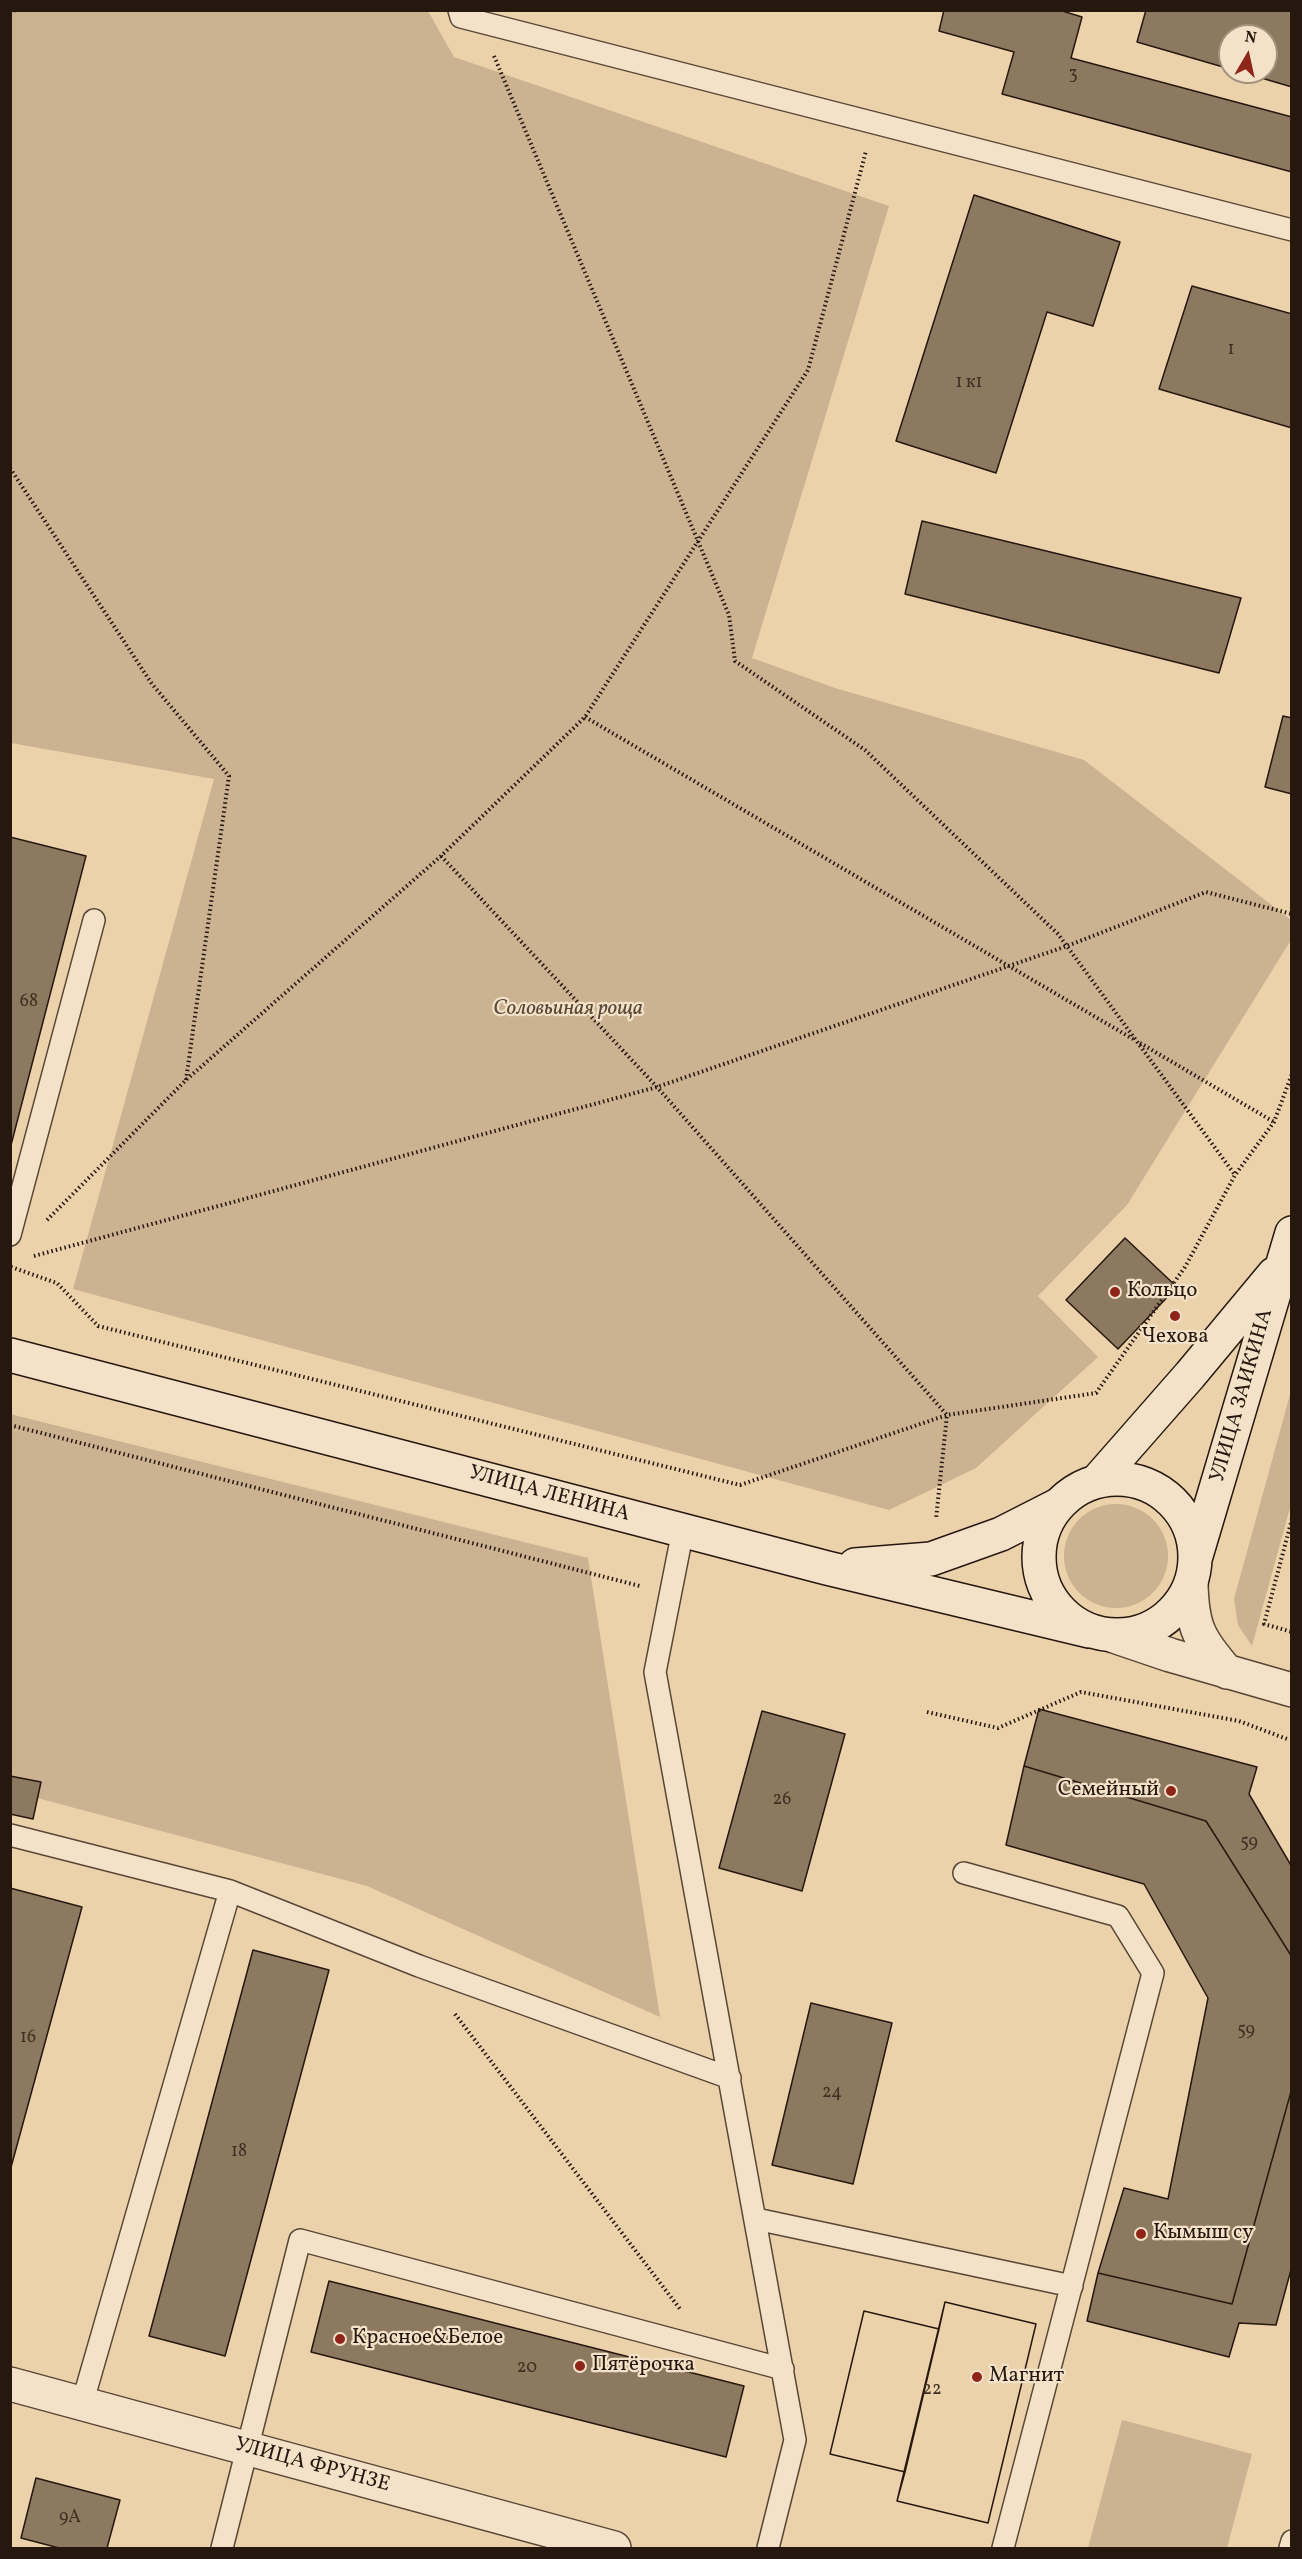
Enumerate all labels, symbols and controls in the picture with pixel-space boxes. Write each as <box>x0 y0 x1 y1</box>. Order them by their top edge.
north arrow <box>1218 24 1278 84</box>
text: N <box>1243 26 1258 50</box>
house number: 3 <box>1068 65 1078 87</box>
house number: 1 <box>1228 340 1234 362</box>
house number: 1 к1 <box>955 373 983 395</box>
house number: 68 <box>20 992 38 1014</box>
park label: Соловьиная роща <box>493 997 643 1023</box>
place label: Кольцо <box>1127 1279 1197 1305</box>
marker: Кольцо <box>1108 1285 1122 1299</box>
street label: УЛИЦА ЗАИКИНА <box>1206 1306 1280 1486</box>
marker: Чехова <box>1168 1309 1182 1323</box>
place label: Чехова <box>1141 1325 1209 1351</box>
street label: УЛИЦА ЛЕНИНА <box>466 1461 632 1529</box>
place label: Семейный <box>1058 1778 1159 1804</box>
marker: Семейный <box>1164 1784 1178 1798</box>
house number: 26 <box>773 1790 791 1812</box>
house number: 59 <box>1240 1833 1258 1855</box>
house number: 59 <box>1237 2021 1255 2043</box>
house number: 16 <box>20 2028 36 2050</box>
house number: 24 <box>822 2083 842 2105</box>
house number: 18 <box>231 2142 247 2164</box>
place label: Кымыш су <box>1153 2221 1254 2247</box>
marker: Кымыш су <box>1134 2227 1148 2241</box>
place label: Красное&Белое <box>352 2326 503 2352</box>
marker: Красное&Белое <box>333 2332 347 2346</box>
place label: Пятёрочка <box>592 2353 695 2379</box>
house number: 20 <box>517 2358 537 2380</box>
marker: Пятёрочка <box>573 2359 587 2373</box>
place label: Магнит <box>989 2364 1064 2390</box>
marker: Магнит <box>970 2370 984 2384</box>
house number: 22 <box>922 2380 942 2402</box>
street label: УЛИЦА ФРУНЗЕ <box>231 2433 393 2499</box>
house number: 9А <box>59 2508 81 2530</box>

